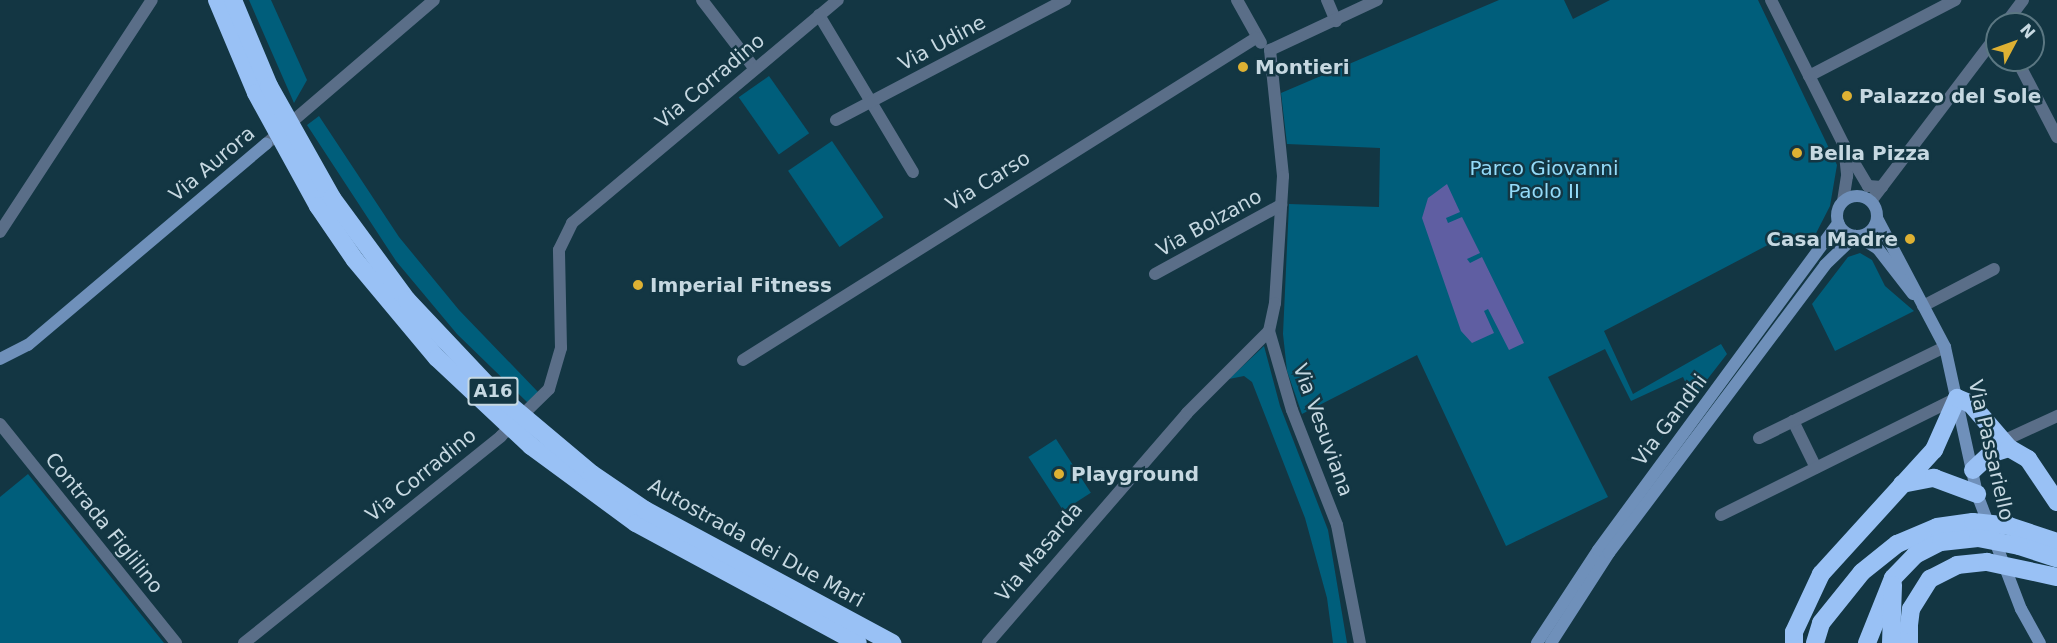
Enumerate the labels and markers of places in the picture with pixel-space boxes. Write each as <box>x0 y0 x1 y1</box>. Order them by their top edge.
place label: Montieri <box>1255 55 1350 79</box>
marker: Montieri <box>1236 60 1250 74</box>
place label: Palazzo del Sole <box>1859 84 2041 108</box>
marker: Palazzo del Sole <box>1840 89 1854 103</box>
place label: Bella Pizza <box>1809 141 1930 165</box>
marker: Bella Pizza <box>1790 146 1804 160</box>
place label: Casa Madre <box>1766 227 1898 251</box>
marker: Casa Madre <box>1903 232 1917 246</box>
place label: Imperial Fitness <box>650 273 832 297</box>
marker: Imperial Fitness <box>631 278 645 292</box>
place label: Playground <box>1071 462 1199 486</box>
marker: Playground <box>1052 467 1066 481</box>

